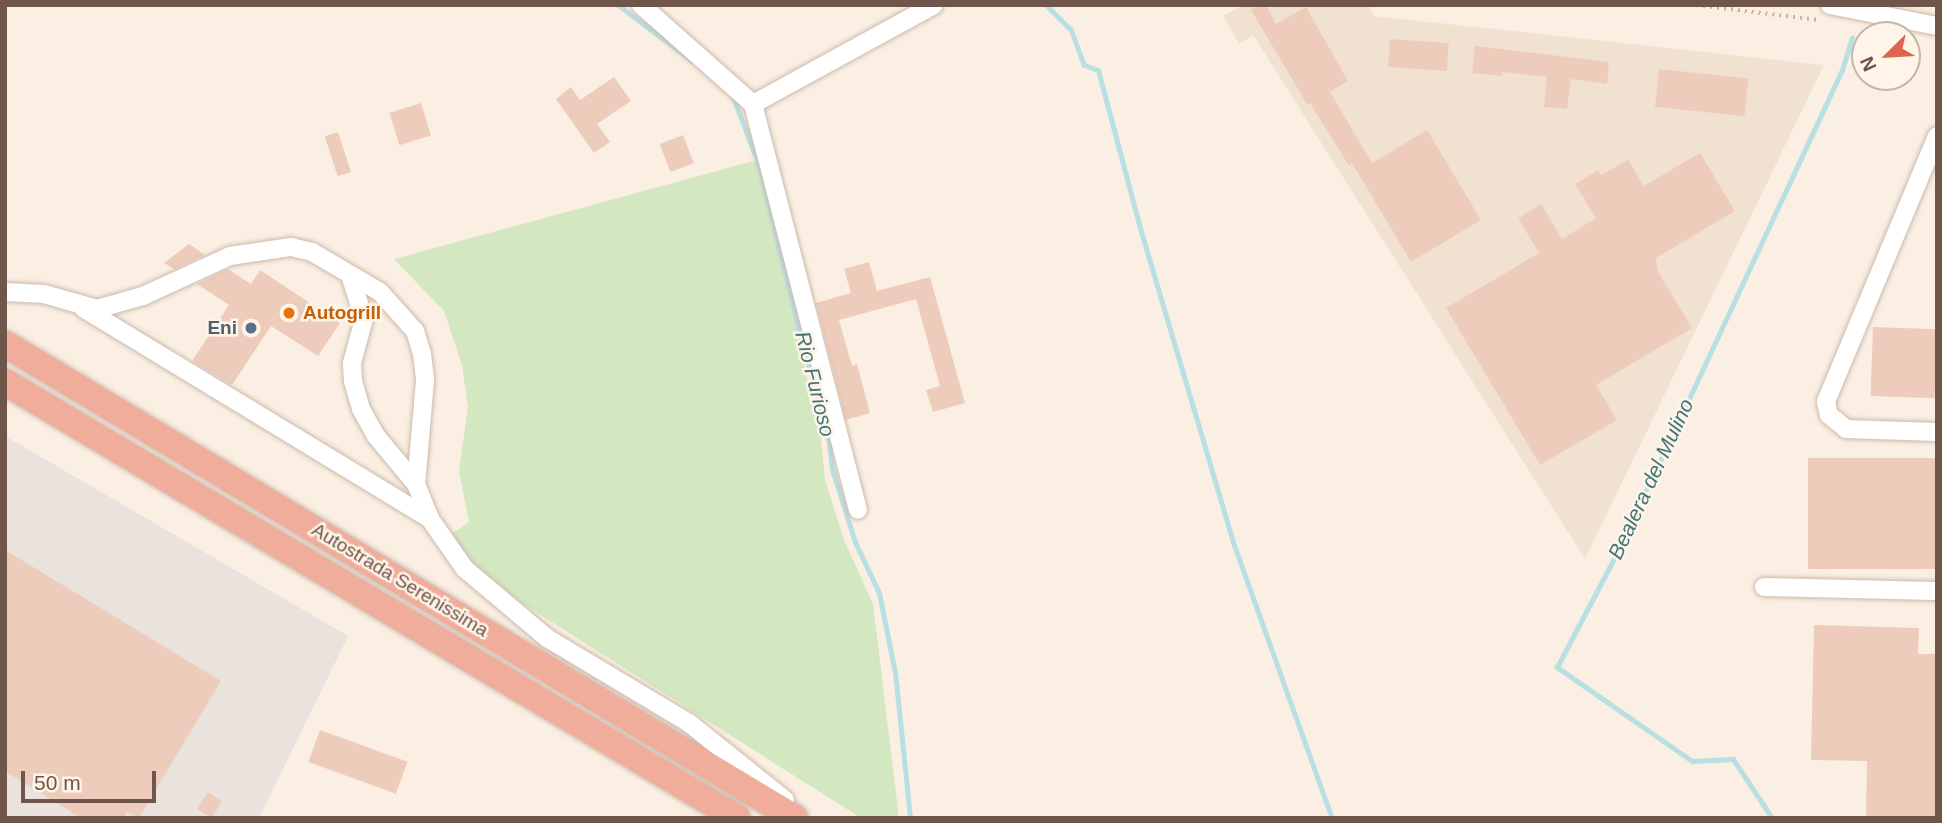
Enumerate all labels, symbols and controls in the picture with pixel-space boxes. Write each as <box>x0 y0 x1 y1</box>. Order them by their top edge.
north arrow <box>1851 21 1921 91</box>
text: N <box>1856 53 1881 74</box>
place label: Autogrill <box>303 302 381 324</box>
marker: Autogrill <box>281 305 297 321</box>
place label: Eni <box>207 317 237 339</box>
marker: Eni <box>243 320 259 336</box>
water label: Rio Furioso <box>790 329 840 439</box>
water label: Bealera del Mulino <box>1603 395 1699 563</box>
street label: Autostrada Serenissima <box>308 518 492 642</box>
scale bar <box>24 756 159 800</box>
text: 50 m <box>34 771 81 794</box>

